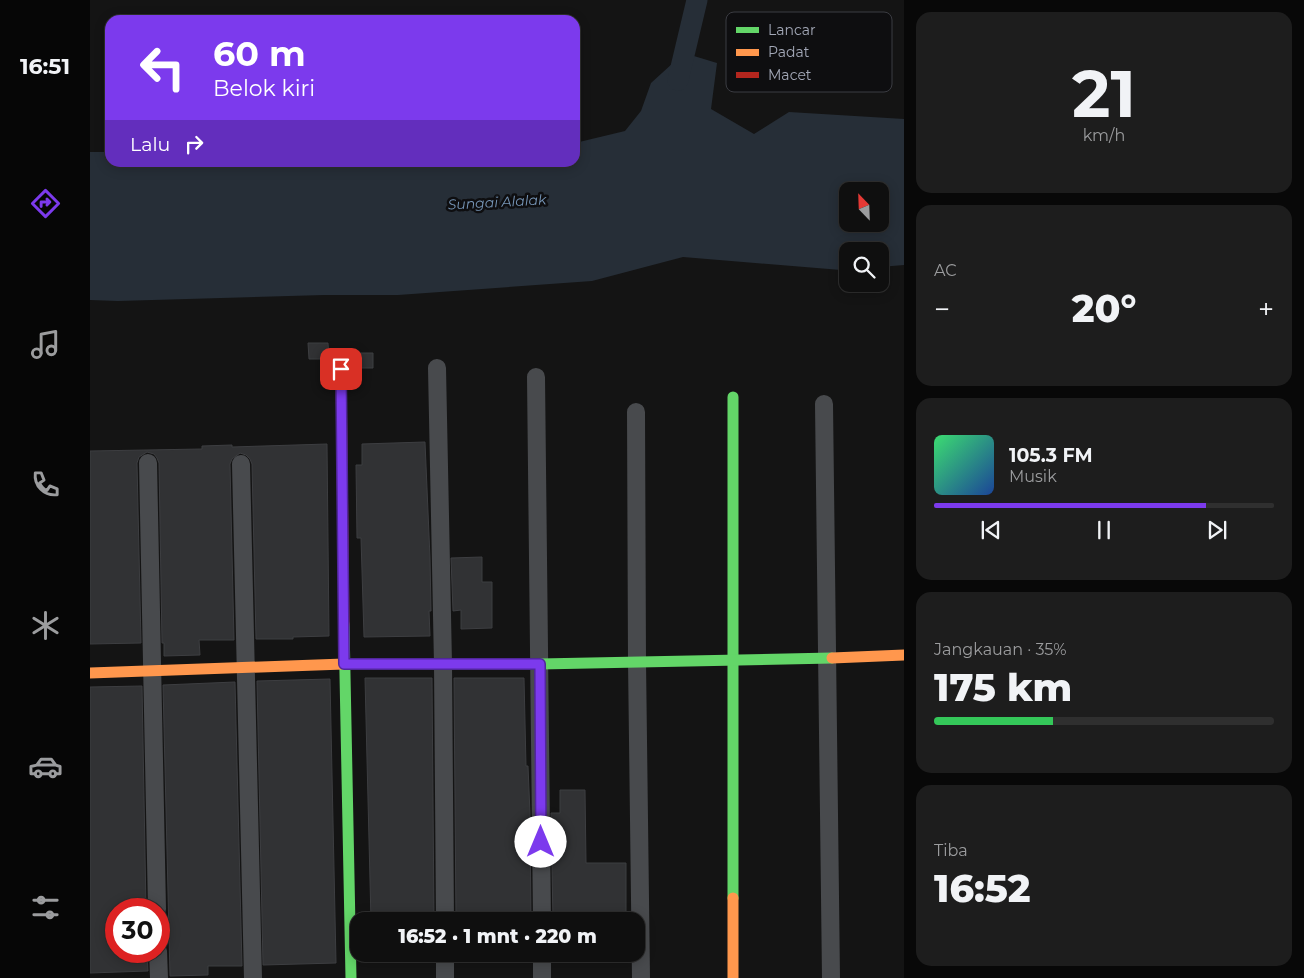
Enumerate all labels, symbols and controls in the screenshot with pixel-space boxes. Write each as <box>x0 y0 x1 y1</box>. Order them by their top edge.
legend <box>726 12 892 92</box>
text: Lancar <box>768 21 816 39</box>
text: 60 m <box>213 32 306 75</box>
icon: left <box>130 35 195 100</box>
text: Padat <box>768 43 810 61</box>
text: 16:51 <box>20 53 70 80</box>
text: 21 <box>1072 54 1136 133</box>
text: Macet <box>768 66 812 84</box>
text: Belok kiri <box>213 75 315 102</box>
text: km/h <box>1083 126 1125 145</box>
icon: right <box>180 130 208 158</box>
text: Lalu <box>130 133 170 156</box>
north arrow <box>839 182 889 232</box>
map controls <box>839 182 889 292</box>
icon: directions <box>28 186 63 221</box>
water label: Sungai Alalak <box>447 190 548 214</box>
button: search <box>839 242 889 292</box>
text: AC <box>934 261 957 280</box>
text: 20° <box>1072 285 1136 332</box>
text: − <box>934 292 950 326</box>
text: + <box>1258 292 1274 326</box>
icon: music <box>28 327 63 362</box>
pin <box>320 348 362 390</box>
icon: arrive <box>327 355 355 383</box>
text: 105.3 FM <box>1009 444 1093 467</box>
icon: phone <box>28 467 63 502</box>
text: Musik <box>1009 467 1057 486</box>
icon: previous <box>977 516 1005 544</box>
icon: pause <box>1090 516 1118 544</box>
icon: next <box>1203 516 1231 544</box>
icon: climate <box>28 608 63 643</box>
text: Jangkauan · 35% <box>934 640 1067 659</box>
text: 175 km <box>934 664 1072 711</box>
icon: car <box>28 749 63 784</box>
position arrow <box>514 815 566 867</box>
text: Tiba <box>934 841 968 860</box>
text: 16:52 <box>934 865 1030 912</box>
icon: filters <box>28 890 63 925</box>
speed limit sign: 30 <box>105 898 170 963</box>
text: 16:52 · 1 mnt · 220 m <box>398 925 597 948</box>

